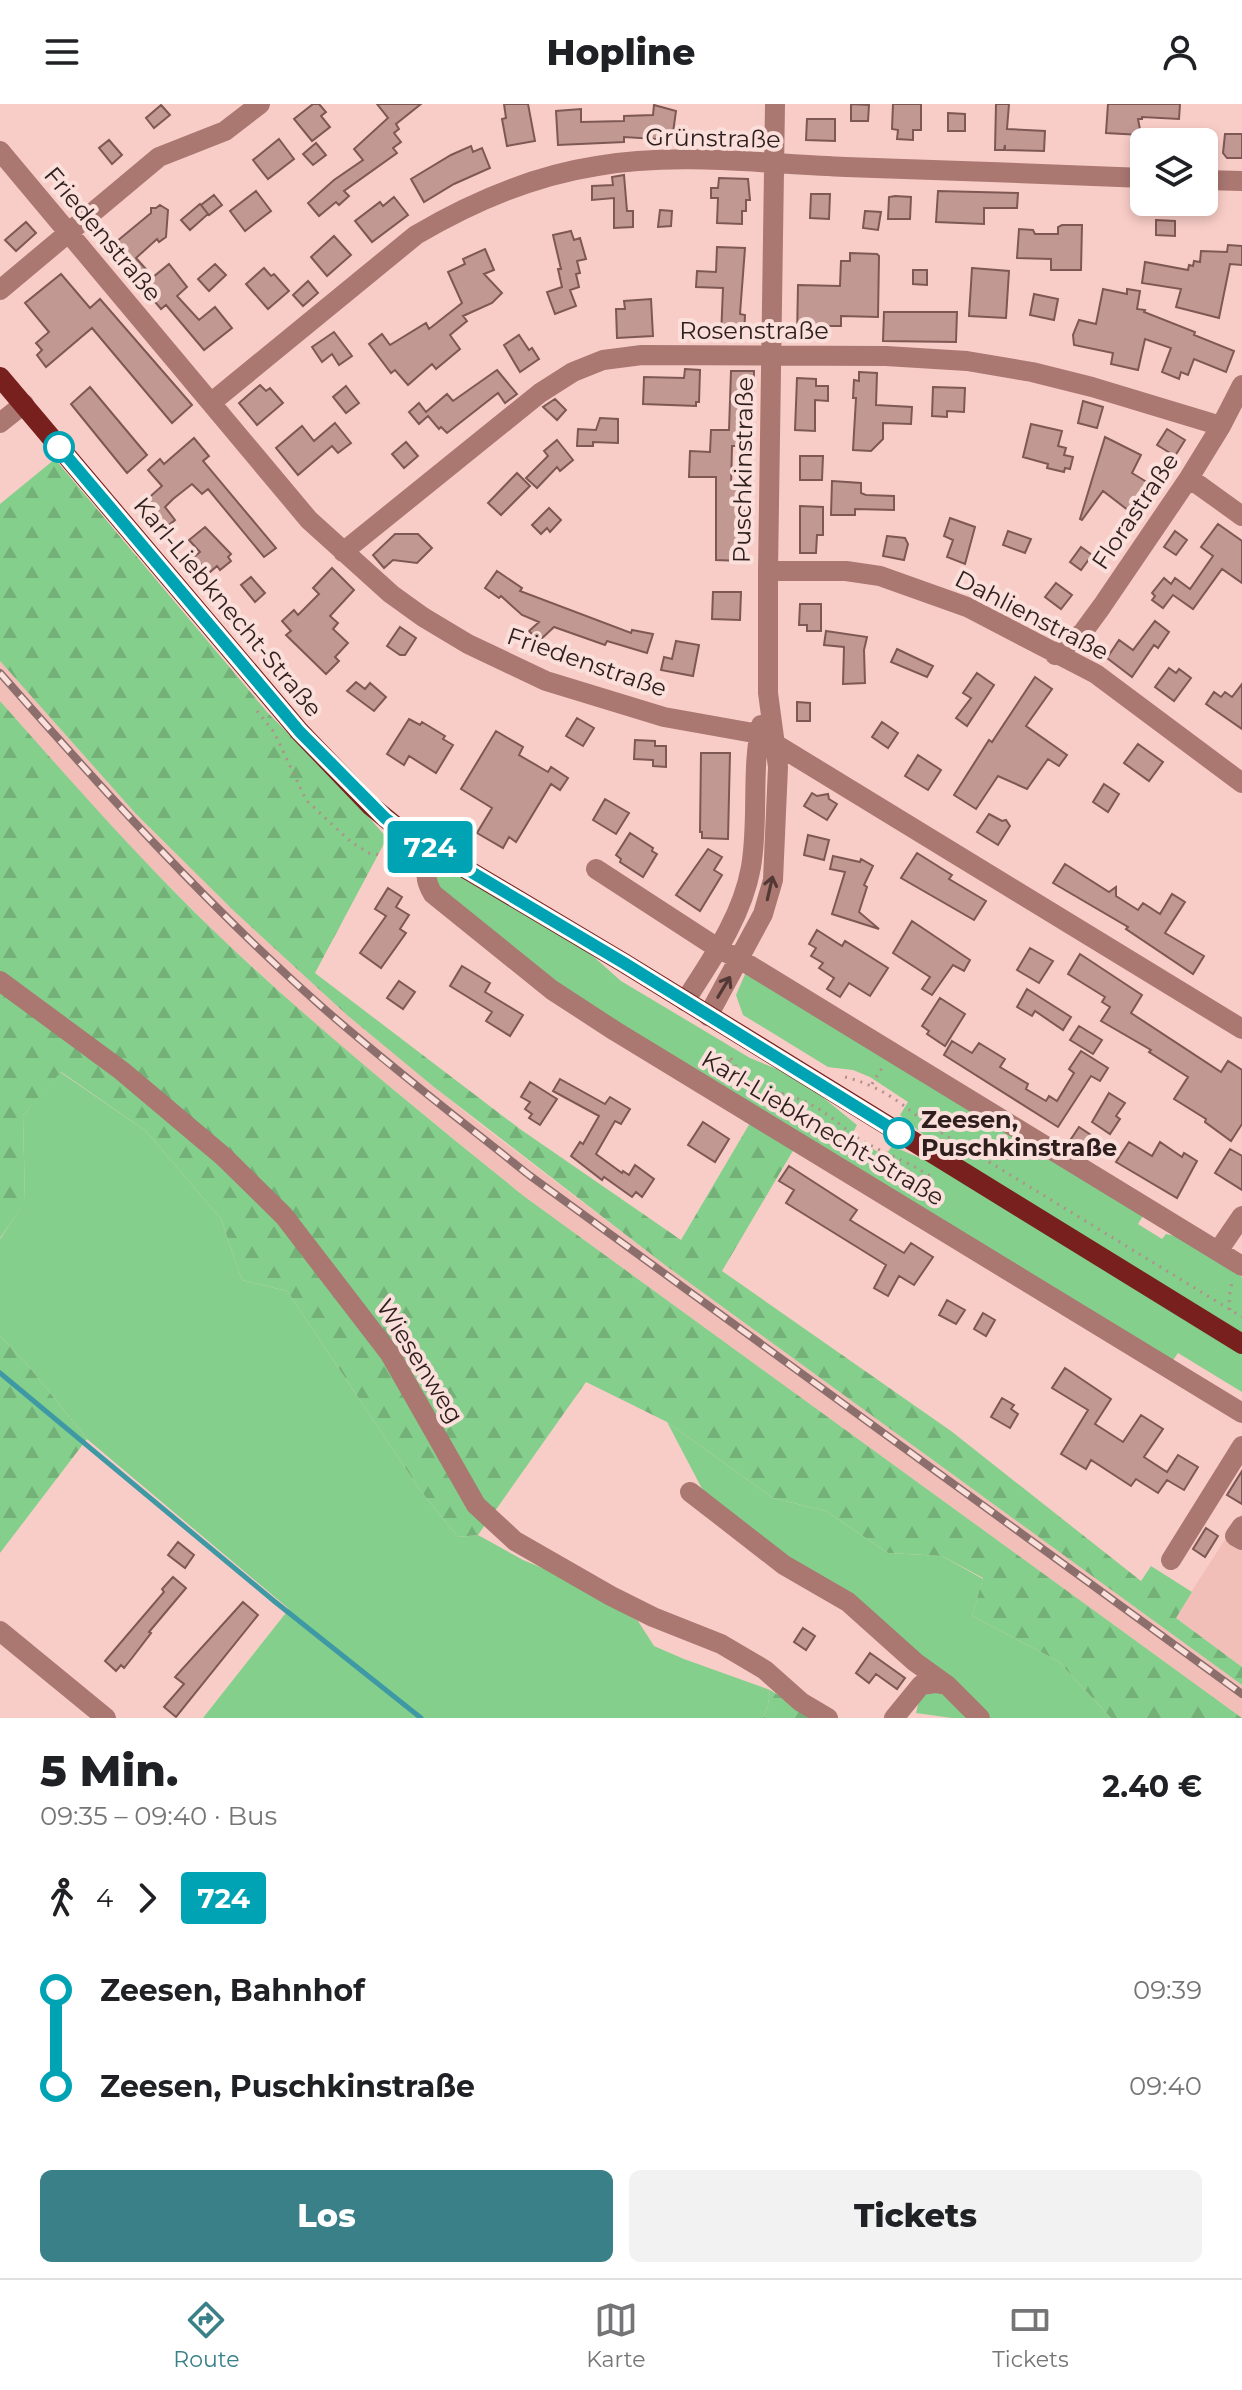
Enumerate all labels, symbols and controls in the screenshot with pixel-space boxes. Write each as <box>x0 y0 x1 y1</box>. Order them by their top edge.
icon: menu <box>40 30 84 74</box>
text: Hopline <box>547 30 695 74</box>
icon: person <box>1158 30 1202 74</box>
street label: Grünstraße <box>645 122 781 154</box>
map controls <box>1130 128 1218 216</box>
button: layers <box>1130 128 1218 216</box>
street label: Friedenstraße <box>38 161 168 307</box>
street label: Rosenstraße <box>679 316 829 345</box>
street label: Puschkinstraße <box>727 377 759 563</box>
unlabelled marker <box>44 432 74 462</box>
street label: Florastraße <box>1085 447 1185 575</box>
street label: Karl-Liebknecht-Straße <box>128 491 328 723</box>
street label: Dahlienstraße <box>950 564 1114 666</box>
street label: Friedenstraße <box>503 621 671 703</box>
line badge: 724 <box>384 821 476 873</box>
text: 724 <box>404 830 456 864</box>
one-way arrow <box>763 875 778 901</box>
one-way arrow <box>717 976 732 1000</box>
street label: Karl-Liebknecht-Straße <box>696 1044 950 1212</box>
place label: Zeesen, Puschkinstraße <box>921 1105 1117 1162</box>
marker: Zeesen, Puschkinstraße <box>884 1118 914 1148</box>
street label: Wiesenweg <box>370 1294 470 1428</box>
text: 5 Min. <box>40 1743 178 1797</box>
text: 2.40 € <box>1102 1768 1202 1805</box>
text: 09:35 – 09:40 · Bus <box>40 1800 277 1832</box>
icon: walk <box>40 1876 84 1920</box>
icon: forward <box>125 1876 169 1920</box>
text: 724 <box>197 1881 250 1915</box>
text: 4 <box>96 1882 113 1914</box>
text: Zeesen, Bahnhof <box>100 1972 365 2009</box>
text: 09:39 <box>1133 1974 1202 2006</box>
text: Zeesen, Puschkinstraße <box>100 2068 475 2105</box>
text: 09:40 <box>1129 2070 1202 2102</box>
button: Los <box>40 2170 613 2262</box>
button: Tickets <box>629 2170 1202 2262</box>
tab: Route <box>173 2298 240 2373</box>
tab: Karte <box>586 2298 646 2373</box>
tab: Tickets <box>992 2298 1069 2373</box>

